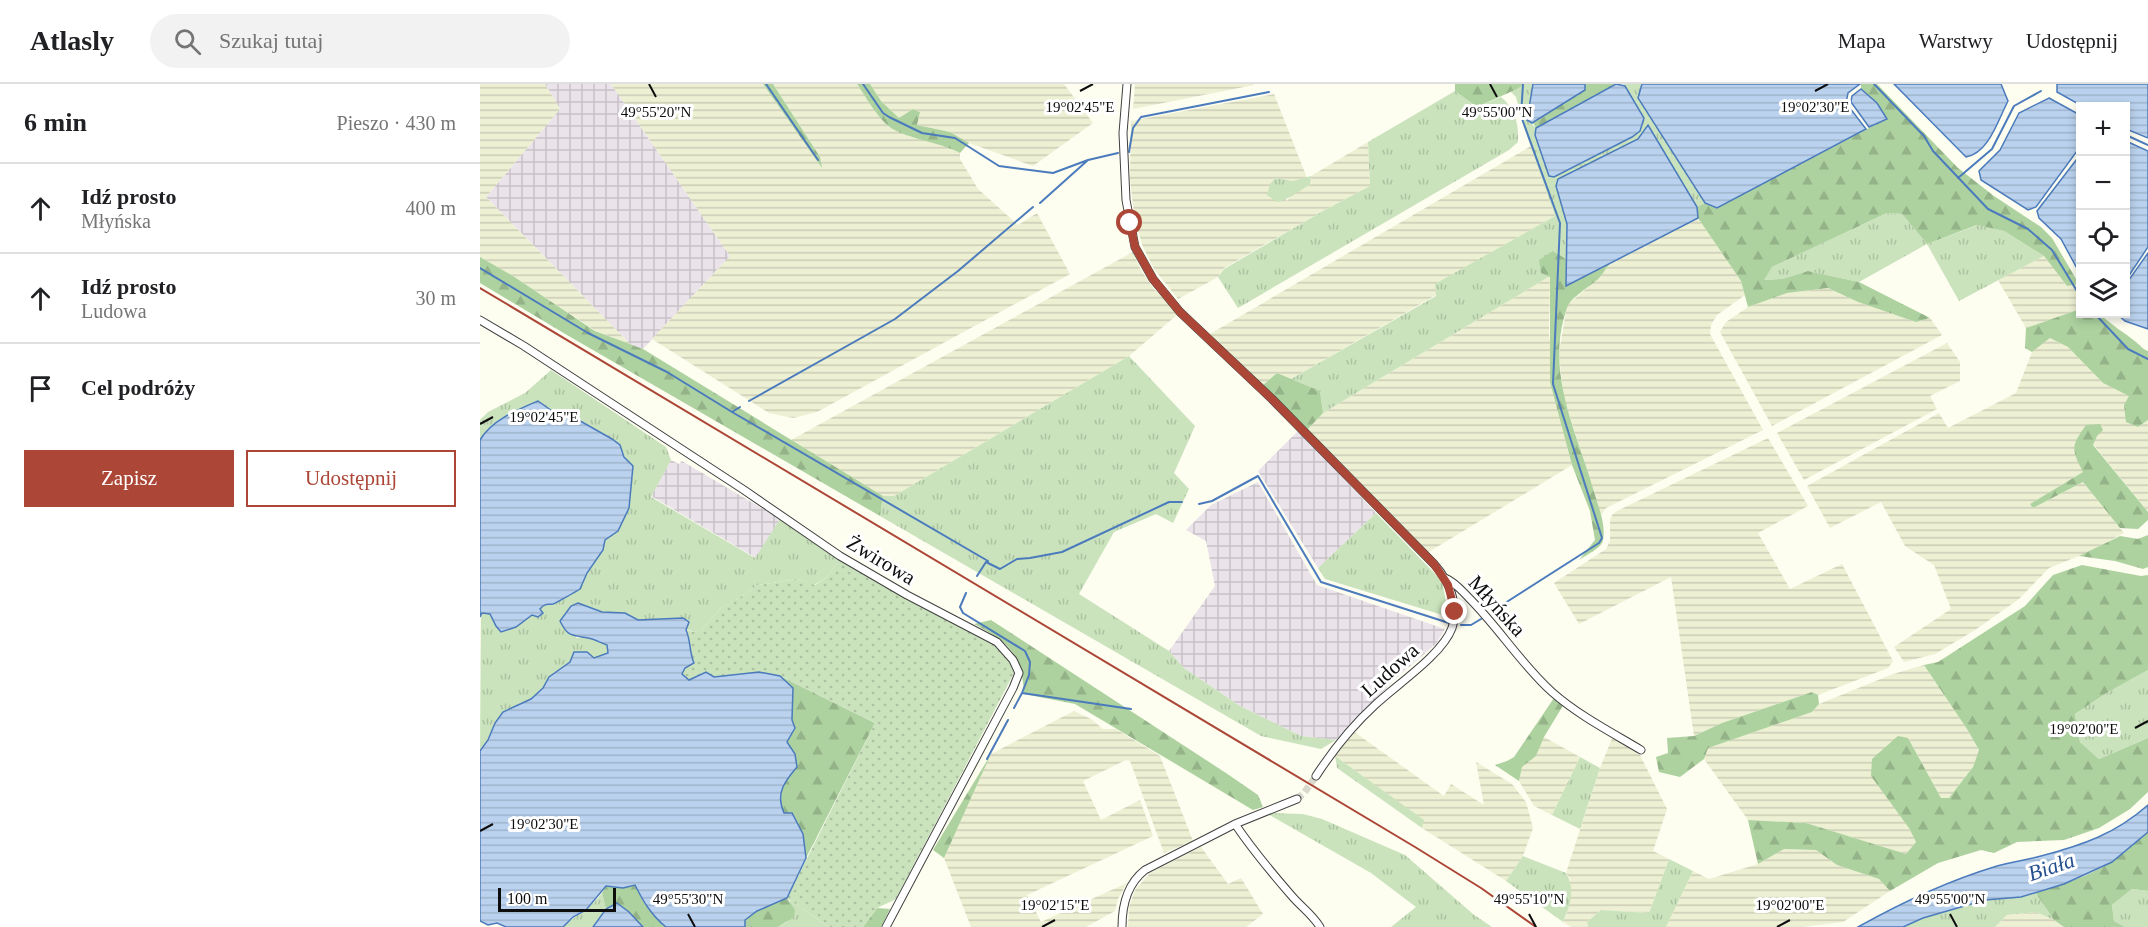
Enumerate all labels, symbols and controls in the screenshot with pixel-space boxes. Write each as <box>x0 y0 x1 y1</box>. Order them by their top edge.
search box <box>150 14 570 68</box>
text: Atlasly <box>30 25 114 56</box>
icon: search <box>171 25 204 58</box>
text: Szukaj tutaj <box>219 28 323 53</box>
text: Mapa <box>1838 29 1886 53</box>
text: Warstwy <box>1919 29 1993 53</box>
text: Udostępnij <box>2026 29 2118 53</box>
text: 19°02'45"E <box>1046 99 1115 115</box>
text: 19°02'30"E <box>1781 99 1850 115</box>
map controls <box>2076 102 2130 318</box>
button: + <box>2076 102 2130 156</box>
text: 49°55'20"N <box>621 104 691 120</box>
text: 49°55'00"N <box>1462 104 1532 120</box>
text: 6 min <box>24 108 87 137</box>
text: Pieszo · 430 m <box>337 112 456 134</box>
button: − <box>2076 156 2130 210</box>
text: Idź prosto <box>81 184 177 209</box>
icon: ahead <box>24 192 57 225</box>
text: 400 m <box>405 197 456 219</box>
route start <box>1116 209 1142 235</box>
text: Młyńska <box>81 210 151 232</box>
button: locate <box>2076 210 2130 264</box>
button: layers <box>2076 264 2130 318</box>
text: Idź prosto <box>81 274 177 299</box>
icon: ahead <box>24 282 57 315</box>
text: 30 m <box>415 287 456 309</box>
text: Ludowa <box>81 300 147 322</box>
icon: arrive <box>24 372 57 405</box>
text: Cel podróży <box>81 375 195 400</box>
text: 19°02'45"E <box>510 409 579 425</box>
button: Zapisz <box>24 450 234 507</box>
button: Udostępnij <box>246 450 456 507</box>
street label: Żwirowa <box>842 530 920 590</box>
street label: Młyńska <box>1463 571 1531 642</box>
route end <box>1441 598 1467 624</box>
street label: Ludowa <box>1356 638 1424 702</box>
text: 19°02'00"E <box>2050 721 2119 737</box>
text: 19°02'30"E <box>510 816 579 832</box>
water label: Biała <box>2025 847 2078 886</box>
scale bar <box>498 885 616 912</box>
text: 100 m <box>507 890 547 907</box>
text: 49°55'30"N <box>653 891 723 907</box>
text: 49°55'10"N <box>1494 891 1564 907</box>
text: 49°55'00"N <box>1915 891 1985 907</box>
text: 19°02'15"E <box>1021 897 1090 913</box>
text: 19°02'00"E <box>1756 897 1825 913</box>

